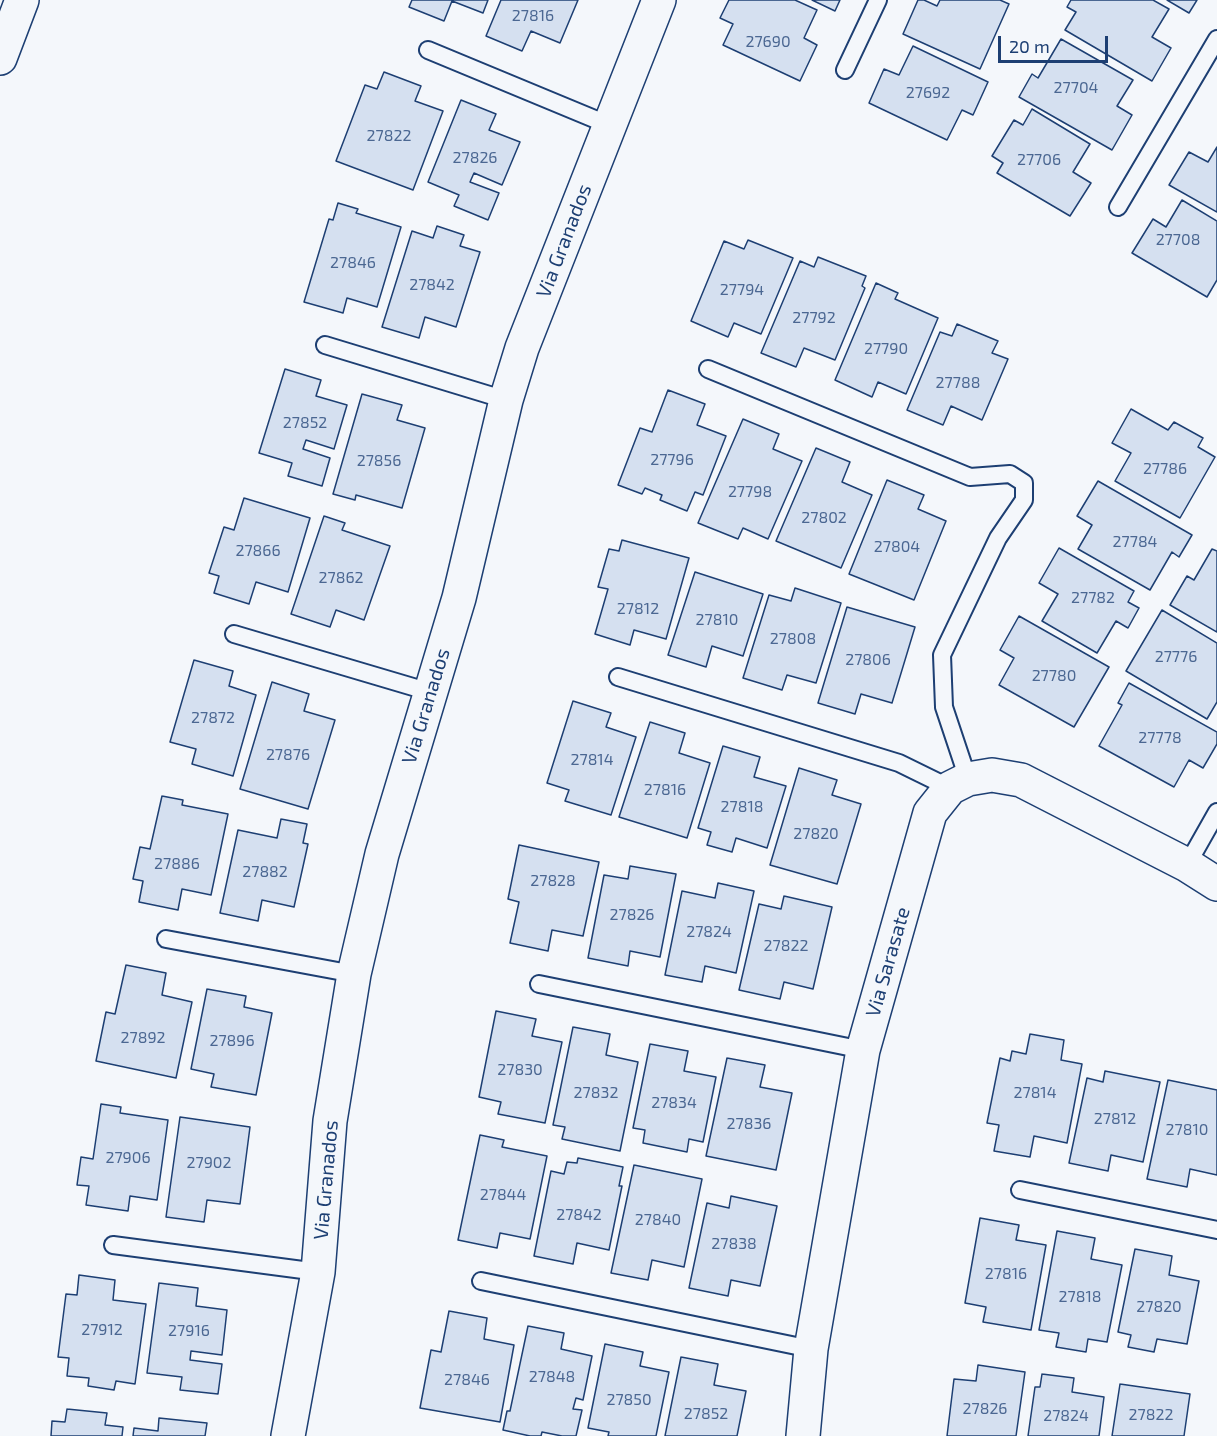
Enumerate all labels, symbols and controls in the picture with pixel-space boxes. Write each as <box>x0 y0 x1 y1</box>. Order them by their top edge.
house number: 27816 <box>512 6 554 26</box>
scale bar <box>1001 24 1110 62</box>
house number: 27690 <box>745 32 791 52</box>
text: 20 m <box>1009 35 1050 57</box>
house number: 27704 <box>1054 78 1098 98</box>
house number: 27692 <box>906 83 950 103</box>
house number: 27822 <box>367 126 411 146</box>
house number: 27826 <box>452 148 498 168</box>
house number: 27706 <box>1017 150 1061 170</box>
street label: Via Granados <box>531 181 597 301</box>
house number: 27708 <box>1156 230 1200 250</box>
house number: 27846 <box>330 253 376 273</box>
house number: 27842 <box>409 275 455 295</box>
house number: 27794 <box>720 280 764 300</box>
house number: 27792 <box>792 308 836 328</box>
house number: 27790 <box>864 339 908 359</box>
house number: 27788 <box>936 373 980 393</box>
house number: 27852 <box>283 413 327 433</box>
house number: 27796 <box>650 450 694 470</box>
house number: 27856 <box>357 451 401 471</box>
house number: 27786 <box>1143 459 1187 479</box>
house number: 27798 <box>728 482 772 502</box>
house number: 27802 <box>801 508 847 528</box>
house number: 27784 <box>1113 532 1157 552</box>
house number: 27804 <box>874 537 920 557</box>
house number: 27866 <box>235 541 281 561</box>
house number: 27862 <box>318 568 364 588</box>
house number: 27782 <box>1071 588 1115 608</box>
house number: 27812 <box>617 599 659 619</box>
house number: 27810 <box>696 610 738 630</box>
house number: 27808 <box>770 629 816 649</box>
street label: Via Granados <box>397 645 455 767</box>
house number: 27776 <box>1155 647 1197 667</box>
house number: 27806 <box>845 650 891 670</box>
house number: 27780 <box>1032 666 1076 686</box>
house number: 27872 <box>191 708 235 728</box>
house number: 27778 <box>1138 728 1182 748</box>
house number: 27876 <box>266 745 310 765</box>
house number: 27814 <box>570 750 614 770</box>
house number: 27816 <box>644 780 686 800</box>
house number: 27818 <box>721 797 763 817</box>
house number: 27820 <box>793 824 839 844</box>
house number: 27886 <box>154 854 200 874</box>
house number: 27882 <box>242 862 288 882</box>
house number: 27828 <box>530 871 576 891</box>
street label: Via Sarasate <box>861 904 915 1020</box>
house number: 27826 <box>609 905 655 925</box>
house number: 27824 <box>686 922 732 942</box>
house number: 27822 <box>764 936 808 956</box>
house number: 27892 <box>120 1028 166 1048</box>
house number: 27896 <box>209 1031 255 1051</box>
house number: 27830 <box>497 1060 543 1080</box>
house number: 27832 <box>574 1083 618 1103</box>
house number: 27814 <box>1013 1083 1057 1103</box>
house number: 27834 <box>651 1093 697 1113</box>
house number: 27812 <box>1094 1109 1136 1129</box>
house number: 27836 <box>727 1114 771 1134</box>
street label: Via Granados <box>309 1119 343 1241</box>
house number: 27810 <box>1166 1120 1208 1140</box>
house number: 27906 <box>105 1148 151 1168</box>
house number: 27902 <box>187 1153 231 1173</box>
house number: 27844 <box>480 1185 526 1205</box>
house number: 27842 <box>556 1205 602 1225</box>
house number: 27840 <box>635 1210 681 1230</box>
house number: 27838 <box>711 1234 757 1254</box>
house number: 27816 <box>985 1264 1027 1284</box>
house number: 27818 <box>1059 1287 1101 1307</box>
house number: 27820 <box>1136 1297 1182 1317</box>
house number: 27912 <box>81 1320 123 1340</box>
house number: 27916 <box>168 1321 210 1341</box>
house number: 27848 <box>529 1367 575 1387</box>
house number: 27846 <box>444 1370 490 1390</box>
house number: 27850 <box>606 1390 652 1410</box>
house number: 27826 <box>962 1399 1008 1419</box>
house number: 27852 <box>684 1404 728 1424</box>
house number: 27822 <box>1129 1405 1173 1425</box>
house number: 27824 <box>1043 1406 1089 1426</box>

